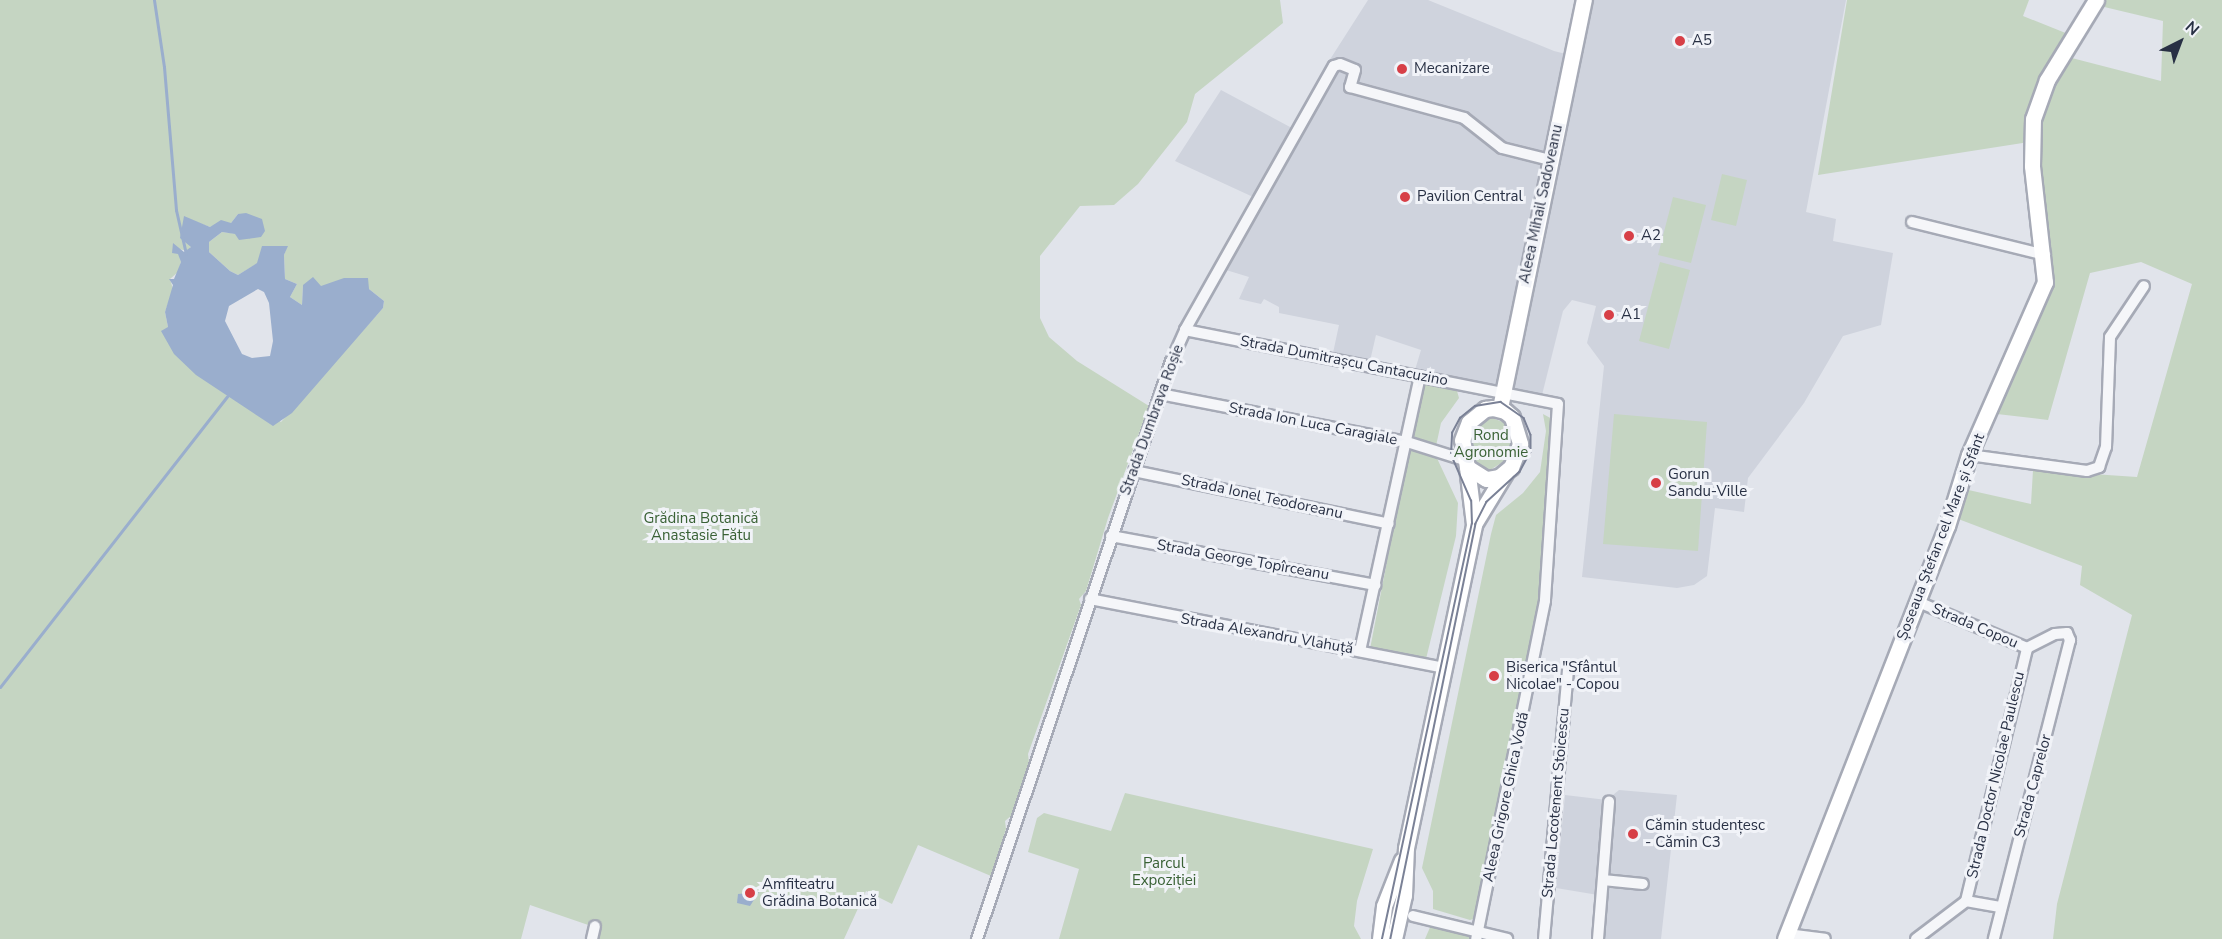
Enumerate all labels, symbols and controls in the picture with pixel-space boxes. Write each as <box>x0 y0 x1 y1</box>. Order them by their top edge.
north arrow <box>2150 12 2210 72</box>
text: N <box>2180 16 2204 41</box>
place label: A5 <box>1692 32 1712 50</box>
marker: A5 <box>1673 34 1687 48</box>
place label: Mecanizare <box>1414 60 1490 78</box>
marker: Mecanizare <box>1395 62 1409 76</box>
street label: Aleea Mihail Sadoveanu <box>1515 123 1567 285</box>
place label: Pavilion Central <box>1417 188 1523 206</box>
marker: Pavilion Central <box>1398 190 1412 204</box>
place label: A2 <box>1641 227 1661 245</box>
marker: A2 <box>1622 229 1636 243</box>
place label: A1 <box>1621 306 1641 324</box>
marker: A1 <box>1602 308 1616 322</box>
street label: Strada Dumitrașcu Cantacuzino <box>1239 332 1449 390</box>
street label: Strada Dumbrava Roșie <box>1116 342 1188 498</box>
street label: Strada Ion Luca Caragiale <box>1227 399 1399 449</box>
park label: Rond Agronomie <box>1454 426 1528 461</box>
street label: Șoseaua Ștefan cel Mare și Sfânt <box>1893 431 1989 643</box>
place label: Gorun Sandu-Ville <box>1668 465 1747 500</box>
street label: Strada Ionel Teodoreanu <box>1180 471 1344 523</box>
marker: Gorun Sandu-Ville <box>1649 476 1663 490</box>
park label: Grădina Botanică Anastasie Fătu <box>643 509 759 544</box>
street label: Strada George Topîrceanu <box>1155 536 1331 584</box>
street label: Strada Copou <box>1929 600 2021 652</box>
street label: Strada Alexandru Vlahuță <box>1179 610 1355 658</box>
place label: Biserica "Sfântul Nicolae" - Copou <box>1506 658 1619 693</box>
marker: Biserica "Sfântul Nicolae" - Copou <box>1487 669 1501 683</box>
street label: Strada Doctor Nicolae Paulescu <box>1963 670 2029 880</box>
street label: Strada Locotenent Stoicescu <box>1539 707 1573 899</box>
street label: Aleea Grigore Ghica Vodă <box>1479 710 1533 884</box>
street label: Strada Caprelor <box>2011 732 2055 840</box>
place label: Cămin studențesc - Cămin C3 <box>1645 816 1765 851</box>
marker: Cămin studențesc - Cămin C3 <box>1626 827 1640 841</box>
park label: Parcul Expoziției <box>1132 854 1196 889</box>
place label: Amfiteatru Grădina Botanică <box>762 875 877 910</box>
marker: Amfiteatru Grădina Botanică <box>743 886 757 900</box>

